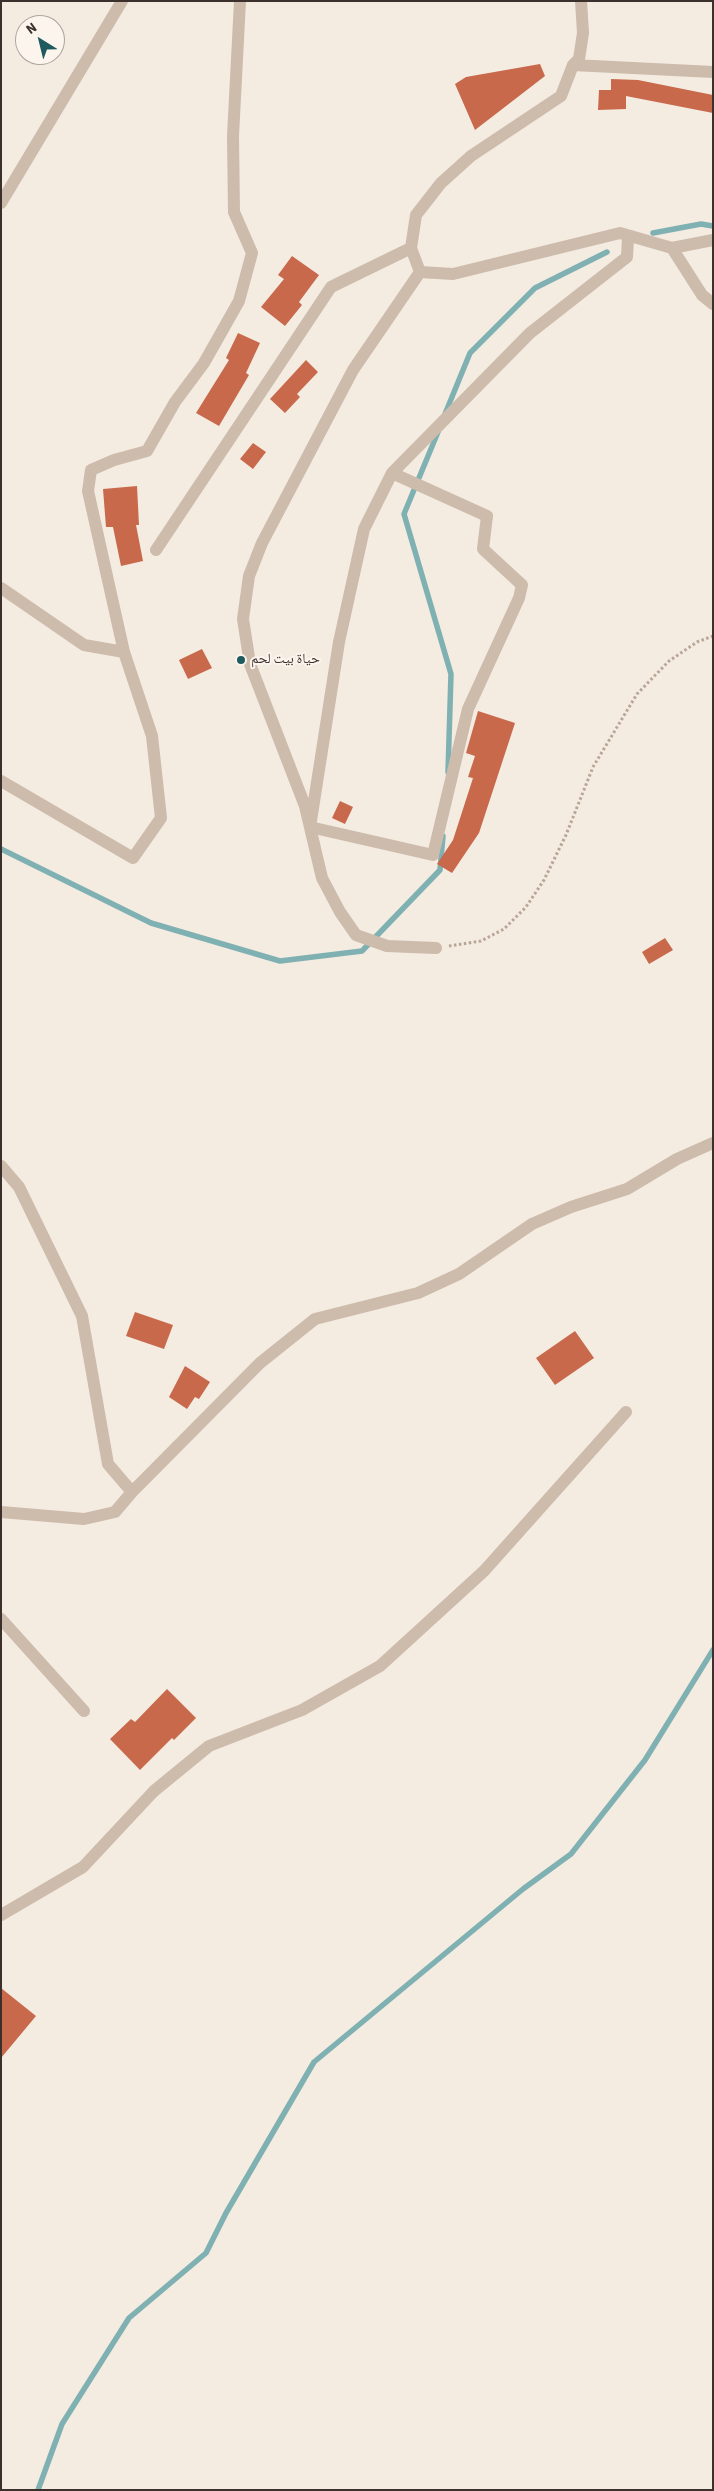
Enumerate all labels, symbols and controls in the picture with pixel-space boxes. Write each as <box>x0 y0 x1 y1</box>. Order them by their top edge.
north arrow <box>15 15 65 65</box>
text: N <box>22 18 41 40</box>
place label: حياة بيت لحم <box>251 652 320 668</box>
marker: حياة بيت لحم <box>235 654 247 666</box>

